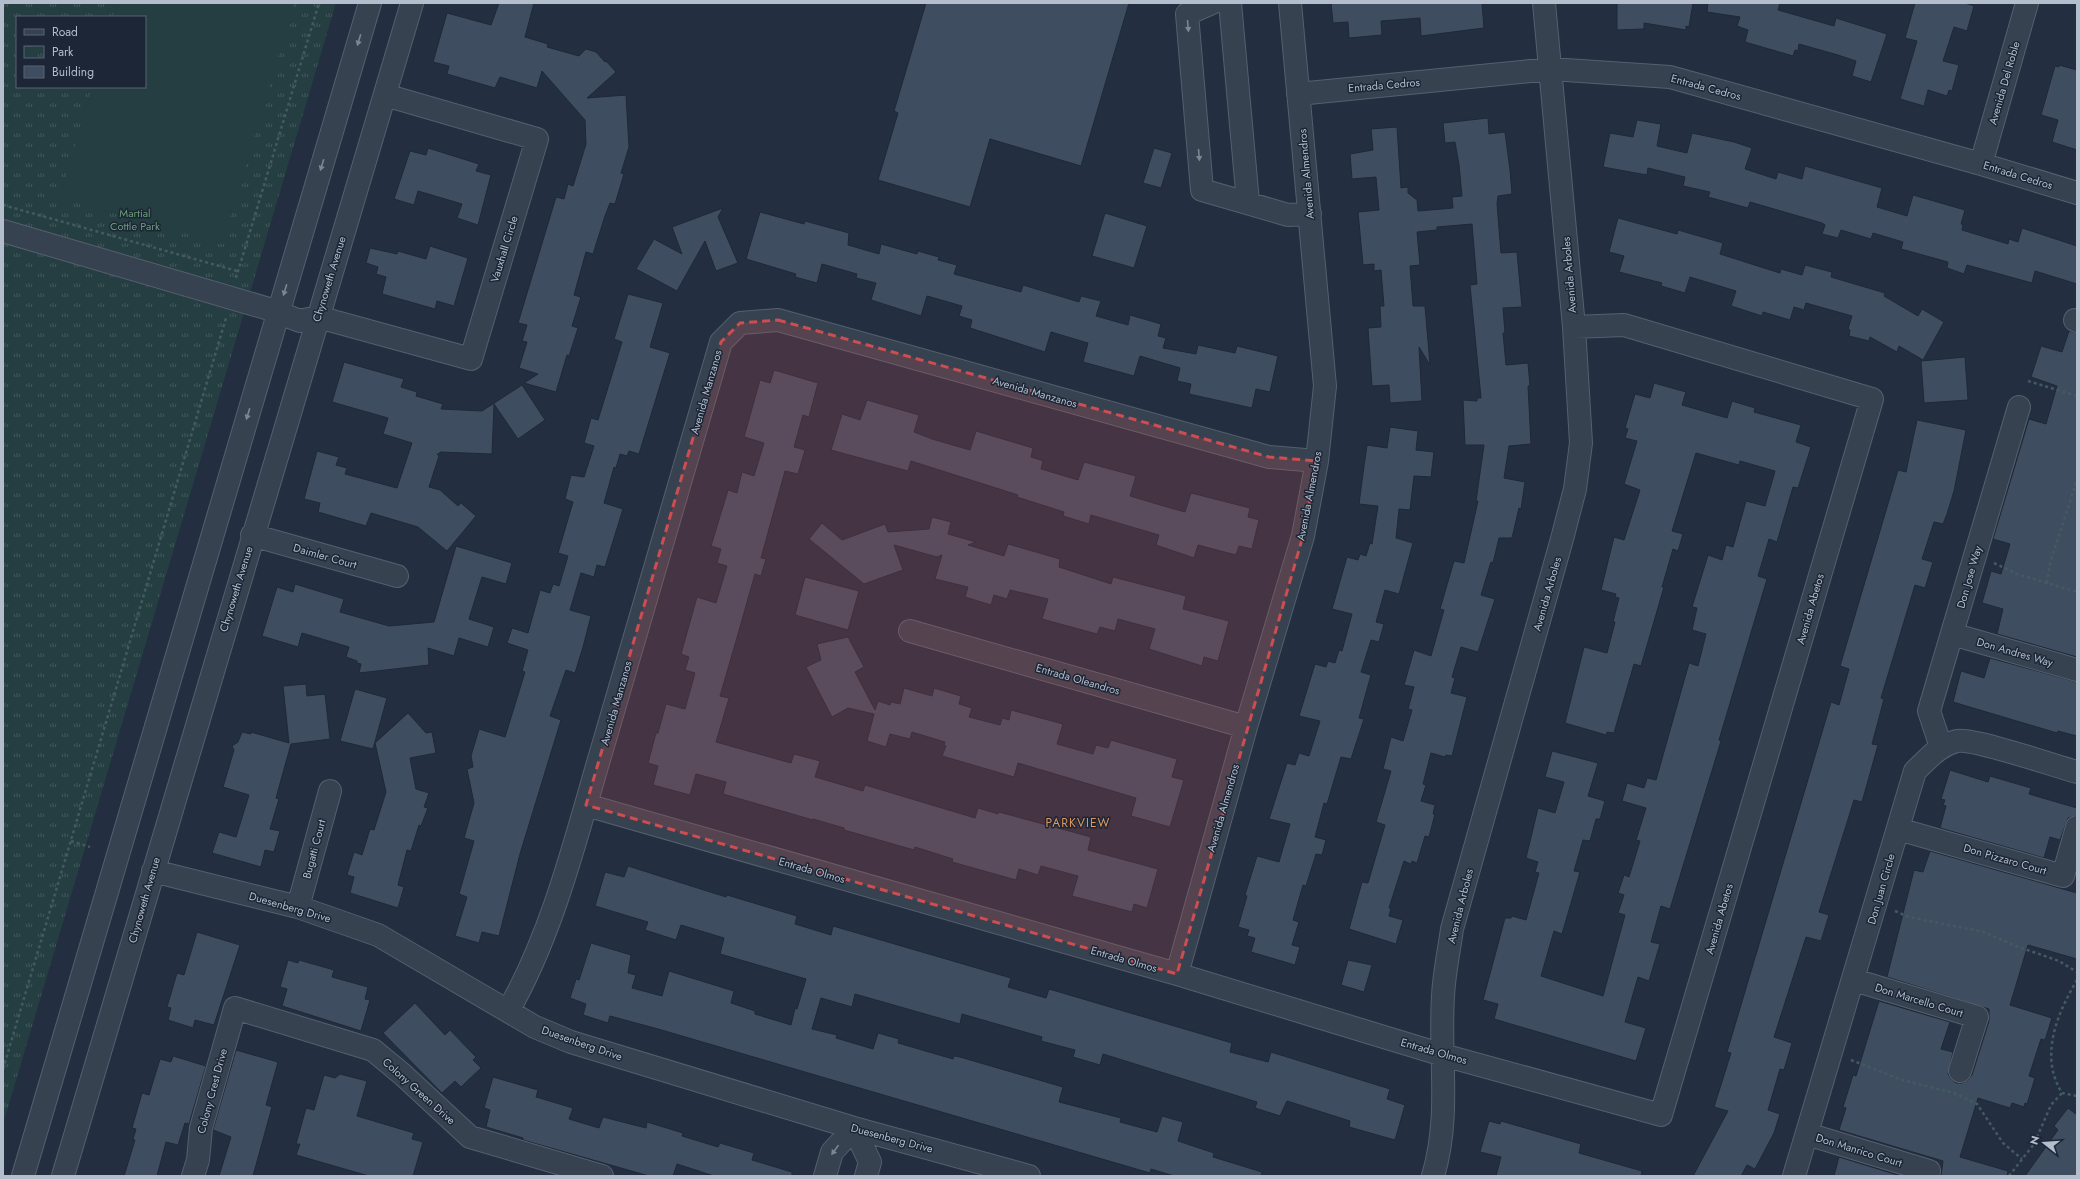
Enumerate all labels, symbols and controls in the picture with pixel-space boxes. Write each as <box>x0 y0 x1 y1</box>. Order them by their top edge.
legend <box>16 16 146 88</box>
one-way arrow <box>1184 20 1191 32</box>
text: Road <box>52 23 78 41</box>
one-way arrow <box>356 35 362 47</box>
street label: Avenida Del Roble <box>1984 39 2024 127</box>
text: Park <box>52 43 74 61</box>
text: Building <box>52 63 94 81</box>
street label: Entrada Cedros <box>1669 70 1743 104</box>
street label: Entrada Cedros <box>1347 74 1421 96</box>
street label: Avenida Almendros <box>1294 128 1318 220</box>
one-way arrow <box>1196 149 1202 161</box>
street label: Entrada Cedros <box>1981 157 2055 193</box>
one-way arrow <box>319 159 325 171</box>
park label: Martial Cottle Park <box>110 205 160 234</box>
street label: Vauxhall Circle <box>486 213 522 284</box>
street label: Chynoweth Avenue <box>308 234 350 324</box>
street label: Avenida Arboles <box>1558 236 1580 314</box>
one-way arrow <box>282 284 288 296</box>
street label: Avenida Manzanos <box>686 347 726 436</box>
street label: Avenida Manzanos <box>991 372 1080 412</box>
one-way arrow <box>245 409 251 421</box>
street label: Avenida Almendros <box>1292 449 1326 542</box>
street label: Daimler Court <box>291 539 359 573</box>
street label: Chynoweth Avenue <box>215 544 257 634</box>
street label: Don Jose Way <box>1952 544 1986 610</box>
street label: Avenida Arboles <box>1529 554 1565 633</box>
street label: Avenida Abetos <box>1792 571 1828 646</box>
street label: Don Andres Way <box>1975 633 2055 671</box>
street label: Avenida Manzanos <box>596 658 636 747</box>
street label: Entrada Oleandros <box>1034 659 1122 699</box>
street label: Avenida Almendros <box>1203 762 1243 854</box>
district label: PARKVIEW <box>1046 814 1110 832</box>
street label: Bugatti Court <box>298 817 330 880</box>
street label: Don Pizzaro Court <box>1962 839 2049 879</box>
street label: Don Juan Circle <box>1863 851 1899 926</box>
street label: Entrada Olmos <box>777 853 848 887</box>
street label: Chynoweth Avenue <box>124 855 164 945</box>
street label: Avenida Arboles <box>1443 866 1477 945</box>
street label: Avenida Abetos <box>1701 881 1737 956</box>
street label: Duesenberg Drive <box>247 888 333 926</box>
street label: Entrada Olmos <box>1089 942 1160 976</box>
street label: Don Marcello Court <box>1873 979 1965 1021</box>
street label: Duesenberg Drive <box>540 1022 625 1064</box>
street label: Entrada Olmos <box>1399 1034 1470 1068</box>
street label: Colony Crest Drive <box>193 1046 231 1135</box>
street label: Colony Green Drive <box>379 1054 459 1128</box>
street label: Duesenberg Drive <box>849 1119 935 1157</box>
north arrow <box>2024 1123 2064 1163</box>
street label: Don Manrico Court <box>1814 1129 1904 1171</box>
text: N <box>2026 1134 2043 1147</box>
one-way arrow <box>831 1144 839 1155</box>

